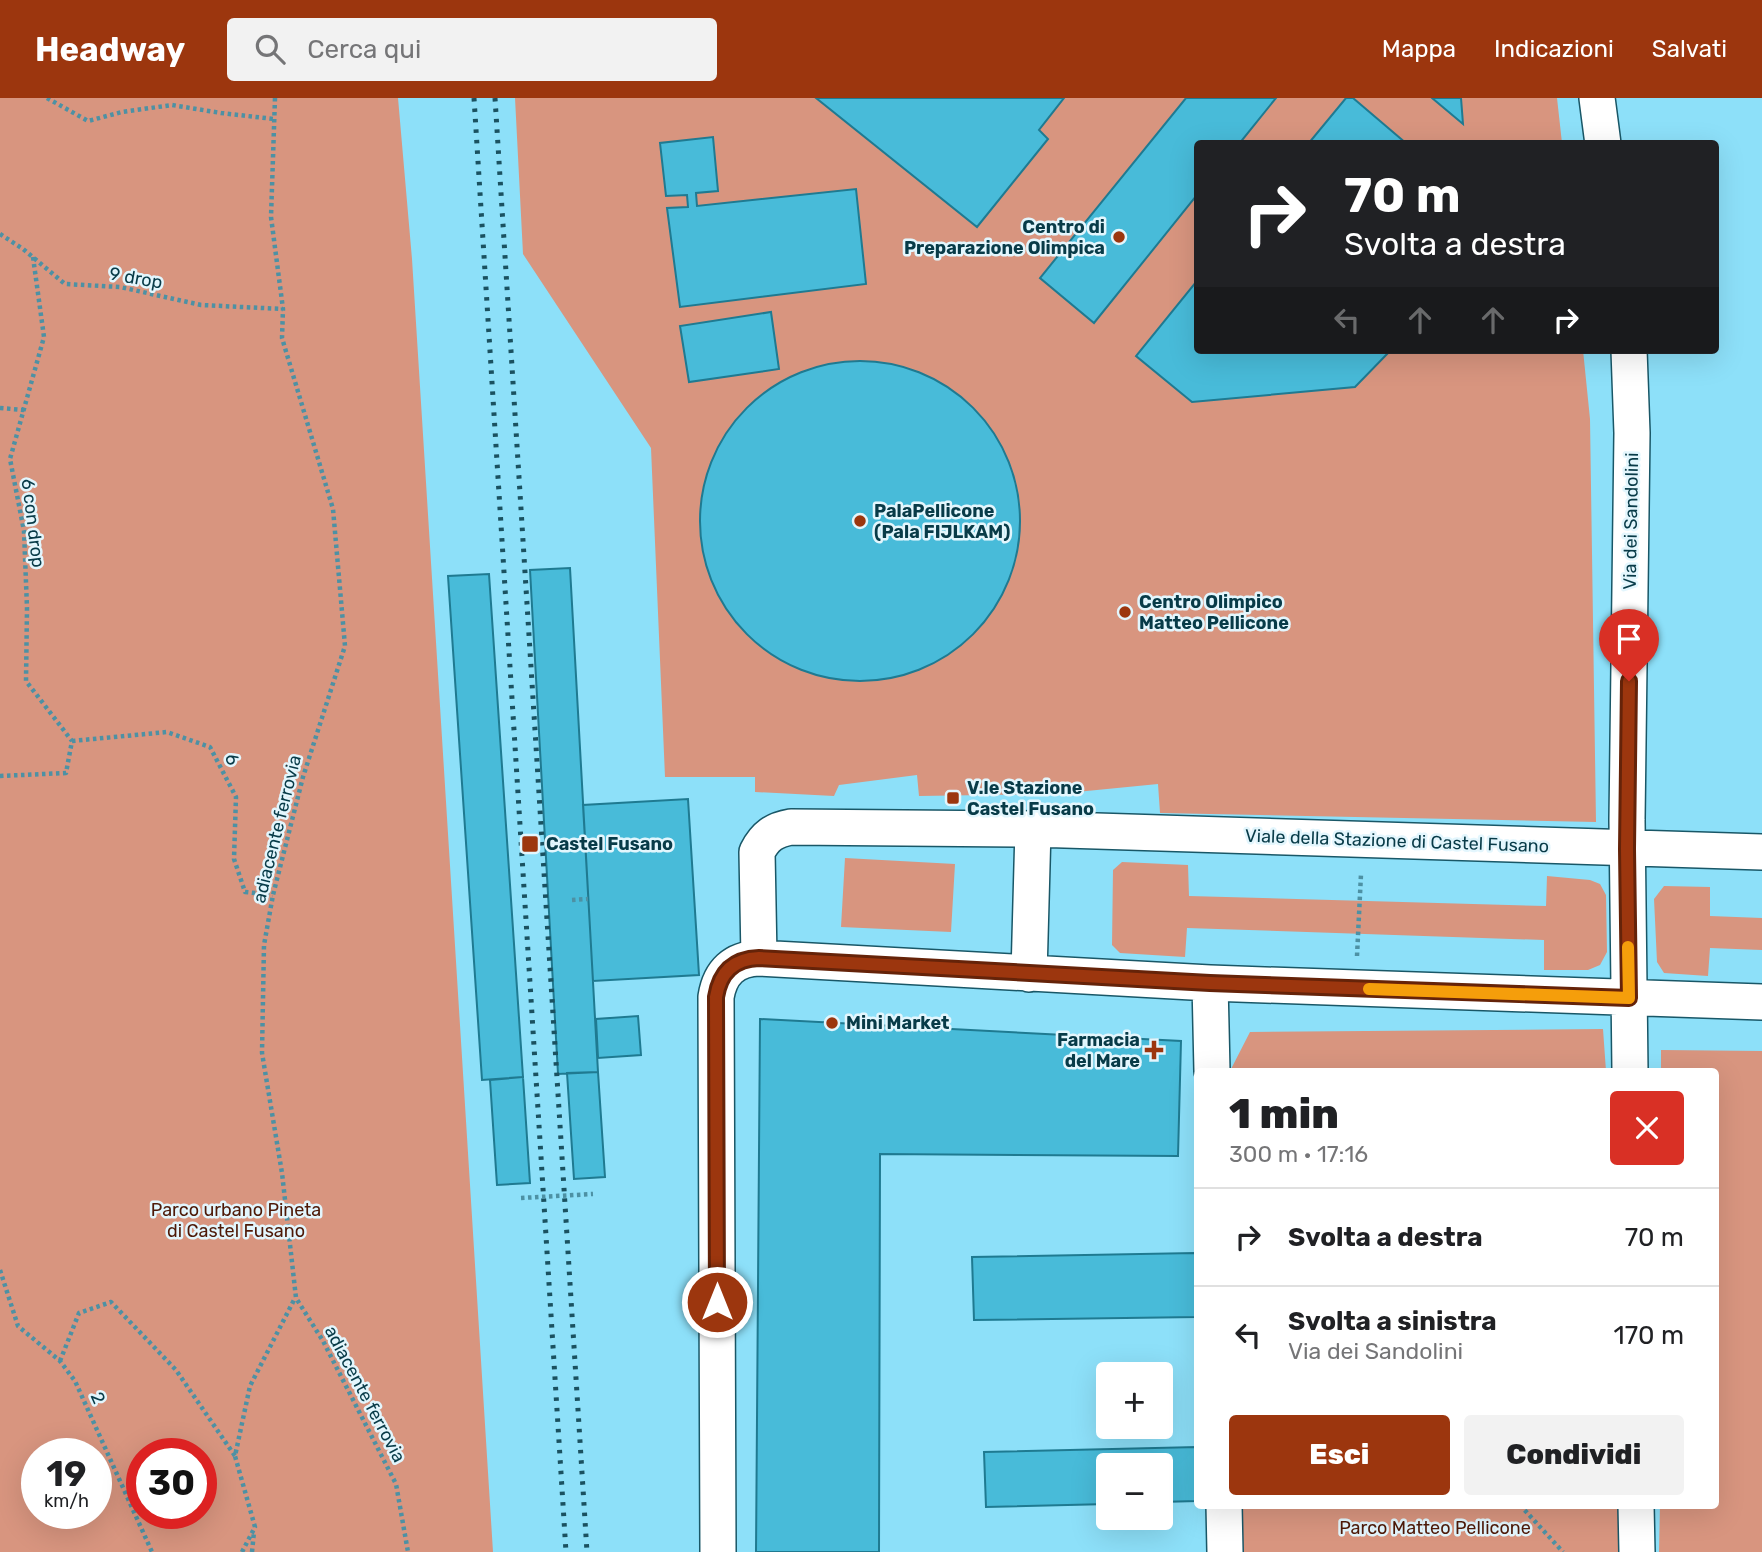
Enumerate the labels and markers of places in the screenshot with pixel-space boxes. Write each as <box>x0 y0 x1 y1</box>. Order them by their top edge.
place label: Centro di Preparazione Olimpica <box>904 216 1105 259</box>
marker: Centro di Preparazione Olimpica <box>1111 229 1127 245</box>
place label: PalaPellicone (Pala FIJLKAM) <box>874 500 1011 543</box>
marker: PalaPellicone (Pala FIJLKAM) <box>852 513 868 529</box>
place label: Centro Olimpico Matteo Pellicone <box>1139 591 1289 634</box>
marker: Centro Olimpico Matteo Pellicone <box>1117 604 1133 620</box>
pin <box>1599 609 1659 681</box>
place label: V.le Stazione Castel Fusano <box>967 777 1094 820</box>
marker: V.le Stazione Castel Fusano <box>945 790 961 806</box>
place label: Castel Fusano <box>546 833 673 855</box>
marker: Castel Fusano <box>520 834 540 854</box>
place label: Mini Market <box>846 1012 950 1034</box>
marker: Mini Market <box>824 1015 840 1031</box>
place label: Farmacia del Mare <box>1057 1029 1140 1072</box>
marker: Farmacia del Mare <box>1146 1042 1162 1058</box>

